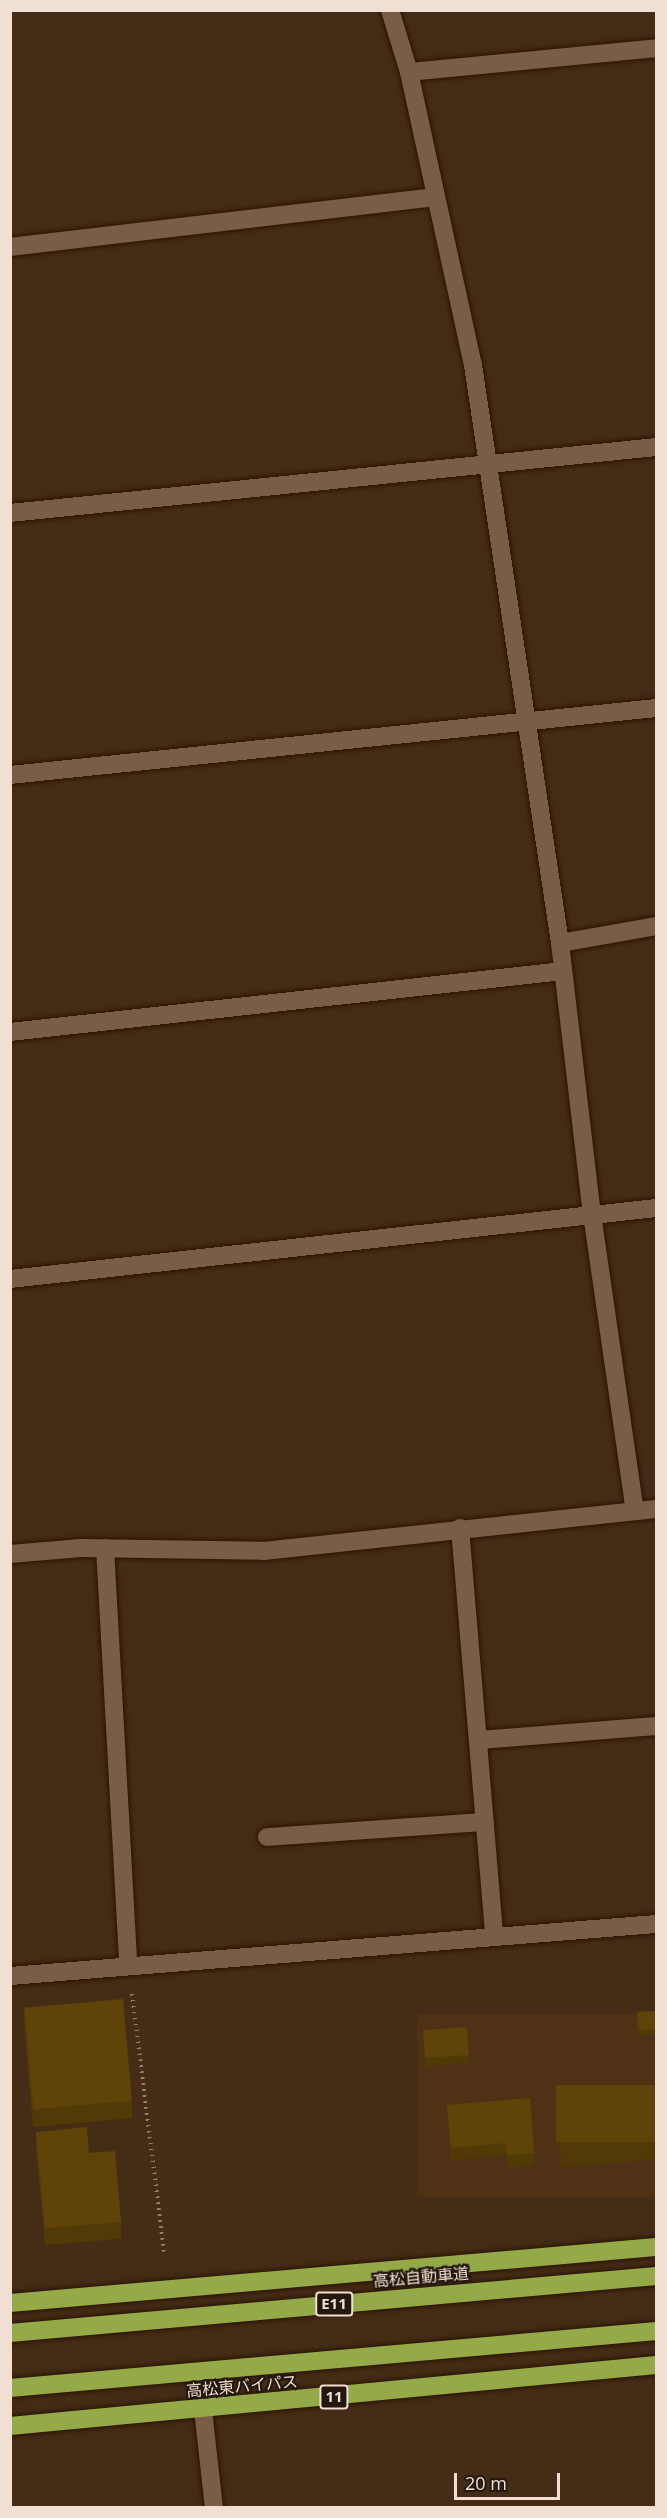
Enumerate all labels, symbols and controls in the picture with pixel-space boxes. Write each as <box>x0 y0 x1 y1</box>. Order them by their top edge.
street label: 高松自動車道 <box>372 2263 470 2291</box>
road number: E11 <box>314 2292 354 2316</box>
street label: 高松東バイパス <box>185 2372 299 2400</box>
road number: 11 <box>319 2385 349 2409</box>
scale bar <box>457 2461 564 2499</box>
text: 20 m <box>465 2471 507 2495</box>

